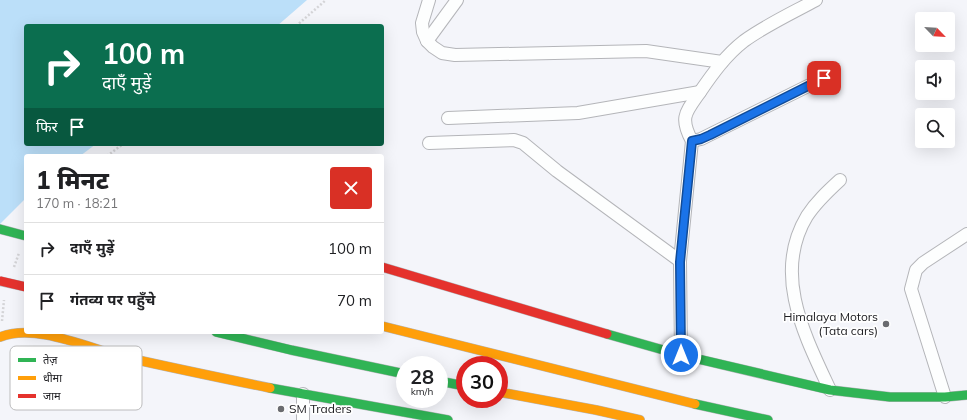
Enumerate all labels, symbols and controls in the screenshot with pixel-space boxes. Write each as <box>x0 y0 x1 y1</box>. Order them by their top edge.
north arrow <box>915 12 955 52</box>
map controls <box>915 12 955 148</box>
text: 100 m <box>102 36 185 71</box>
icon: right <box>36 40 88 92</box>
button: sound <box>915 60 955 100</box>
pin <box>807 61 841 95</box>
icon: arrive <box>813 67 835 89</box>
text: दाएँ मुड़ें <box>102 71 151 94</box>
button: search <box>915 108 955 148</box>
icon: arrive <box>66 116 88 138</box>
text: फिर <box>36 117 58 136</box>
text: 1 मिनट <box>36 165 109 195</box>
button: close <box>330 167 372 209</box>
text: 170 m · 18:21 <box>36 195 118 211</box>
icon: right <box>36 238 58 260</box>
text: दाएँ मुड़ें <box>70 238 114 257</box>
text: 100 m <box>328 239 372 258</box>
icon: arrive <box>36 290 58 312</box>
text: गंतव्य पर पहुँचे <box>70 290 155 309</box>
text: 70 m <box>337 291 372 310</box>
place label: Himalaya Motors (Tata cars) <box>783 309 878 338</box>
marker: Himalaya Motors (Tata cars) <box>881 319 891 329</box>
position arrow <box>660 334 702 376</box>
legend <box>10 346 142 410</box>
text: तेज़ <box>43 353 58 367</box>
speed limit sign: 30 <box>456 356 508 408</box>
text: 28 <box>410 364 434 389</box>
text: धीमा <box>43 371 62 385</box>
text: km/h <box>411 385 433 398</box>
text: जाम <box>43 389 61 403</box>
place label: SM Traders <box>289 401 352 416</box>
marker: SM Traders <box>276 404 286 414</box>

